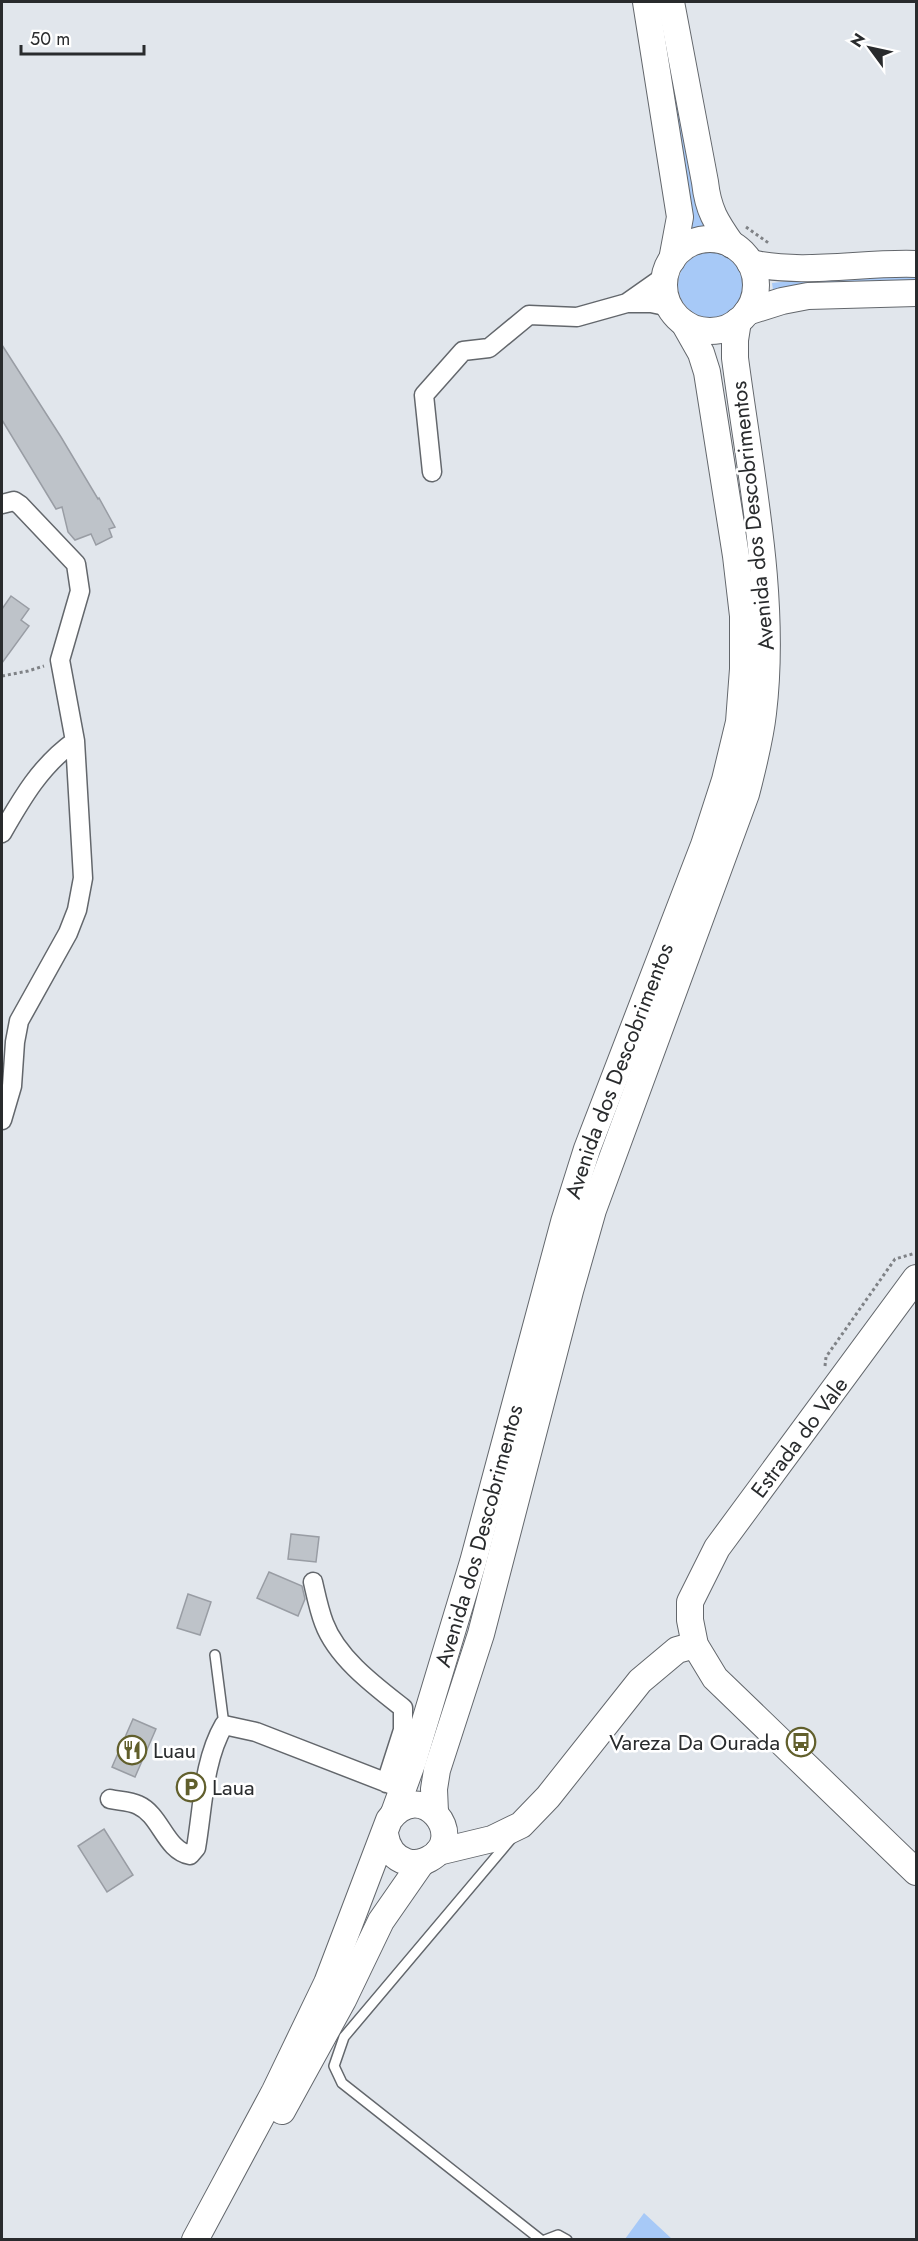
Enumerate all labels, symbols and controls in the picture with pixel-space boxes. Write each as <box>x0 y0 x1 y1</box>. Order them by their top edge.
scale bar <box>21 18 144 56</box>
north arrow <box>840 18 900 78</box>
text: 50 m <box>30 26 70 52</box>
text: N <box>845 29 871 52</box>
street label: Avenida dos Descobrimentos <box>722 380 782 652</box>
street label: Avenida dos Descobrimentos <box>556 938 681 1203</box>
street label: Estrada do Vale <box>743 1370 855 1504</box>
street label: Avenida dos Descobrimentos <box>426 1401 530 1671</box>
place label: Vareza Da Ourada <box>609 1726 780 1758</box>
bus stop icon: Vareza Da Ourada <box>785 1726 817 1758</box>
restaurant icon: Luau <box>116 1734 148 1766</box>
place label: Luau <box>153 1734 196 1766</box>
parking icon: Laua <box>175 1771 207 1803</box>
place label: Laua <box>212 1771 255 1803</box>

